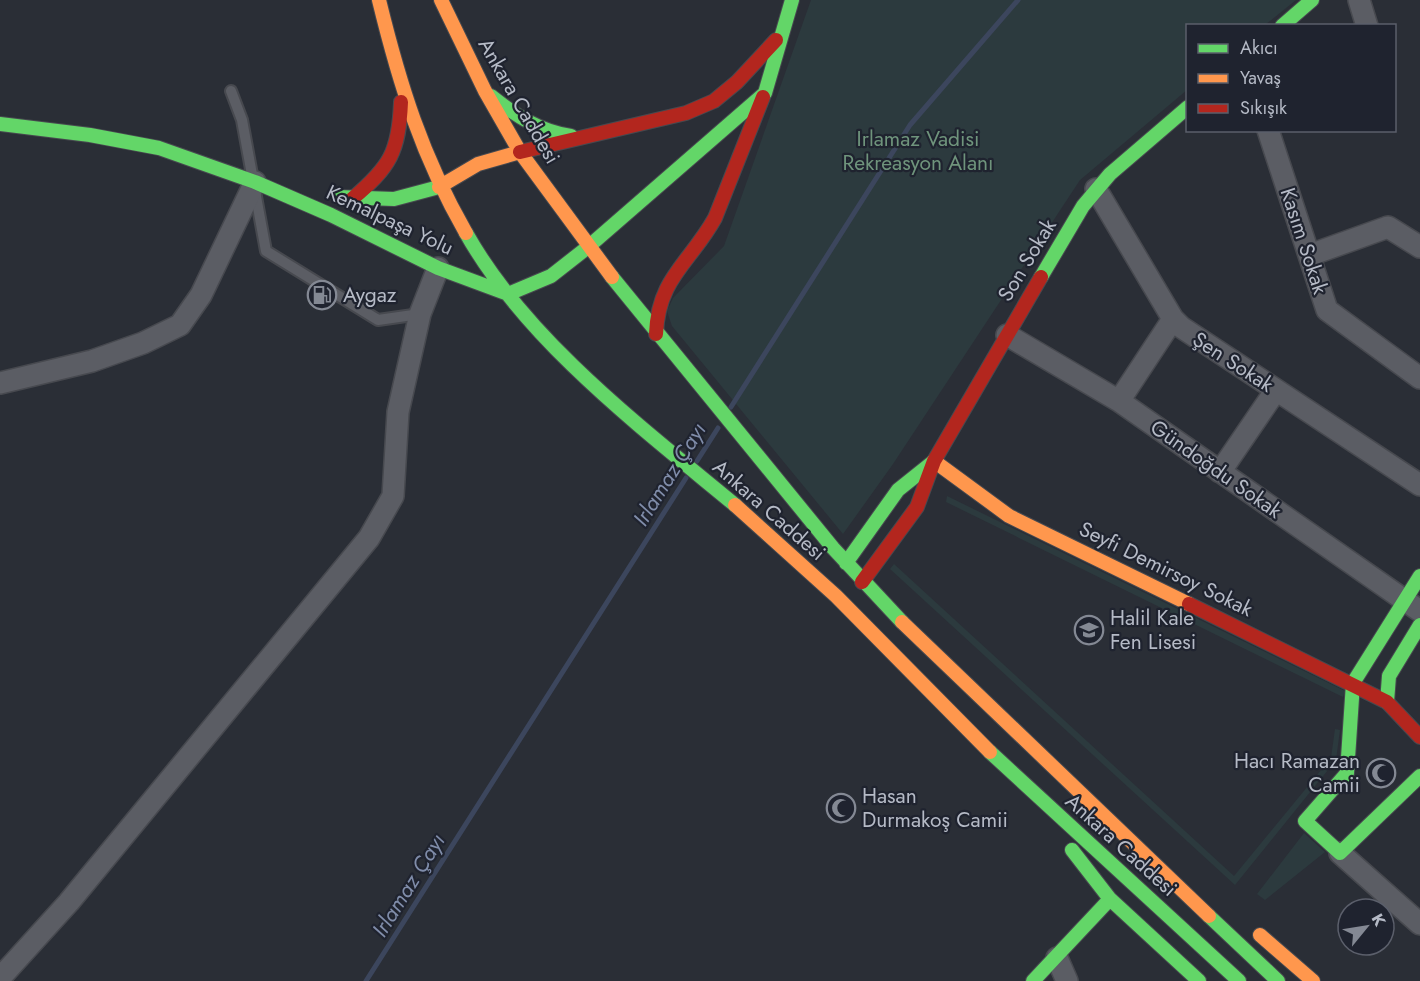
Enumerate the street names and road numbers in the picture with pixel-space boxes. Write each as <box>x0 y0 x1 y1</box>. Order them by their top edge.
street label: Ankara Caddesi <box>471 32 567 170</box>
street label: Kemalpaşa Yolu <box>321 177 459 263</box>
street label: Kasım Sokak <box>1273 184 1336 299</box>
street label: Son Sokak <box>990 212 1064 307</box>
street label: Şen Sokak <box>1187 325 1280 400</box>
street label: Gündoğdu Sokak <box>1144 412 1289 526</box>
street label: Ankara Caddesi <box>706 452 832 568</box>
street label: Seyfi Demirsoy Sokak <box>1074 514 1259 624</box>
street label: Ankara Caddesi <box>1059 787 1183 903</box>

